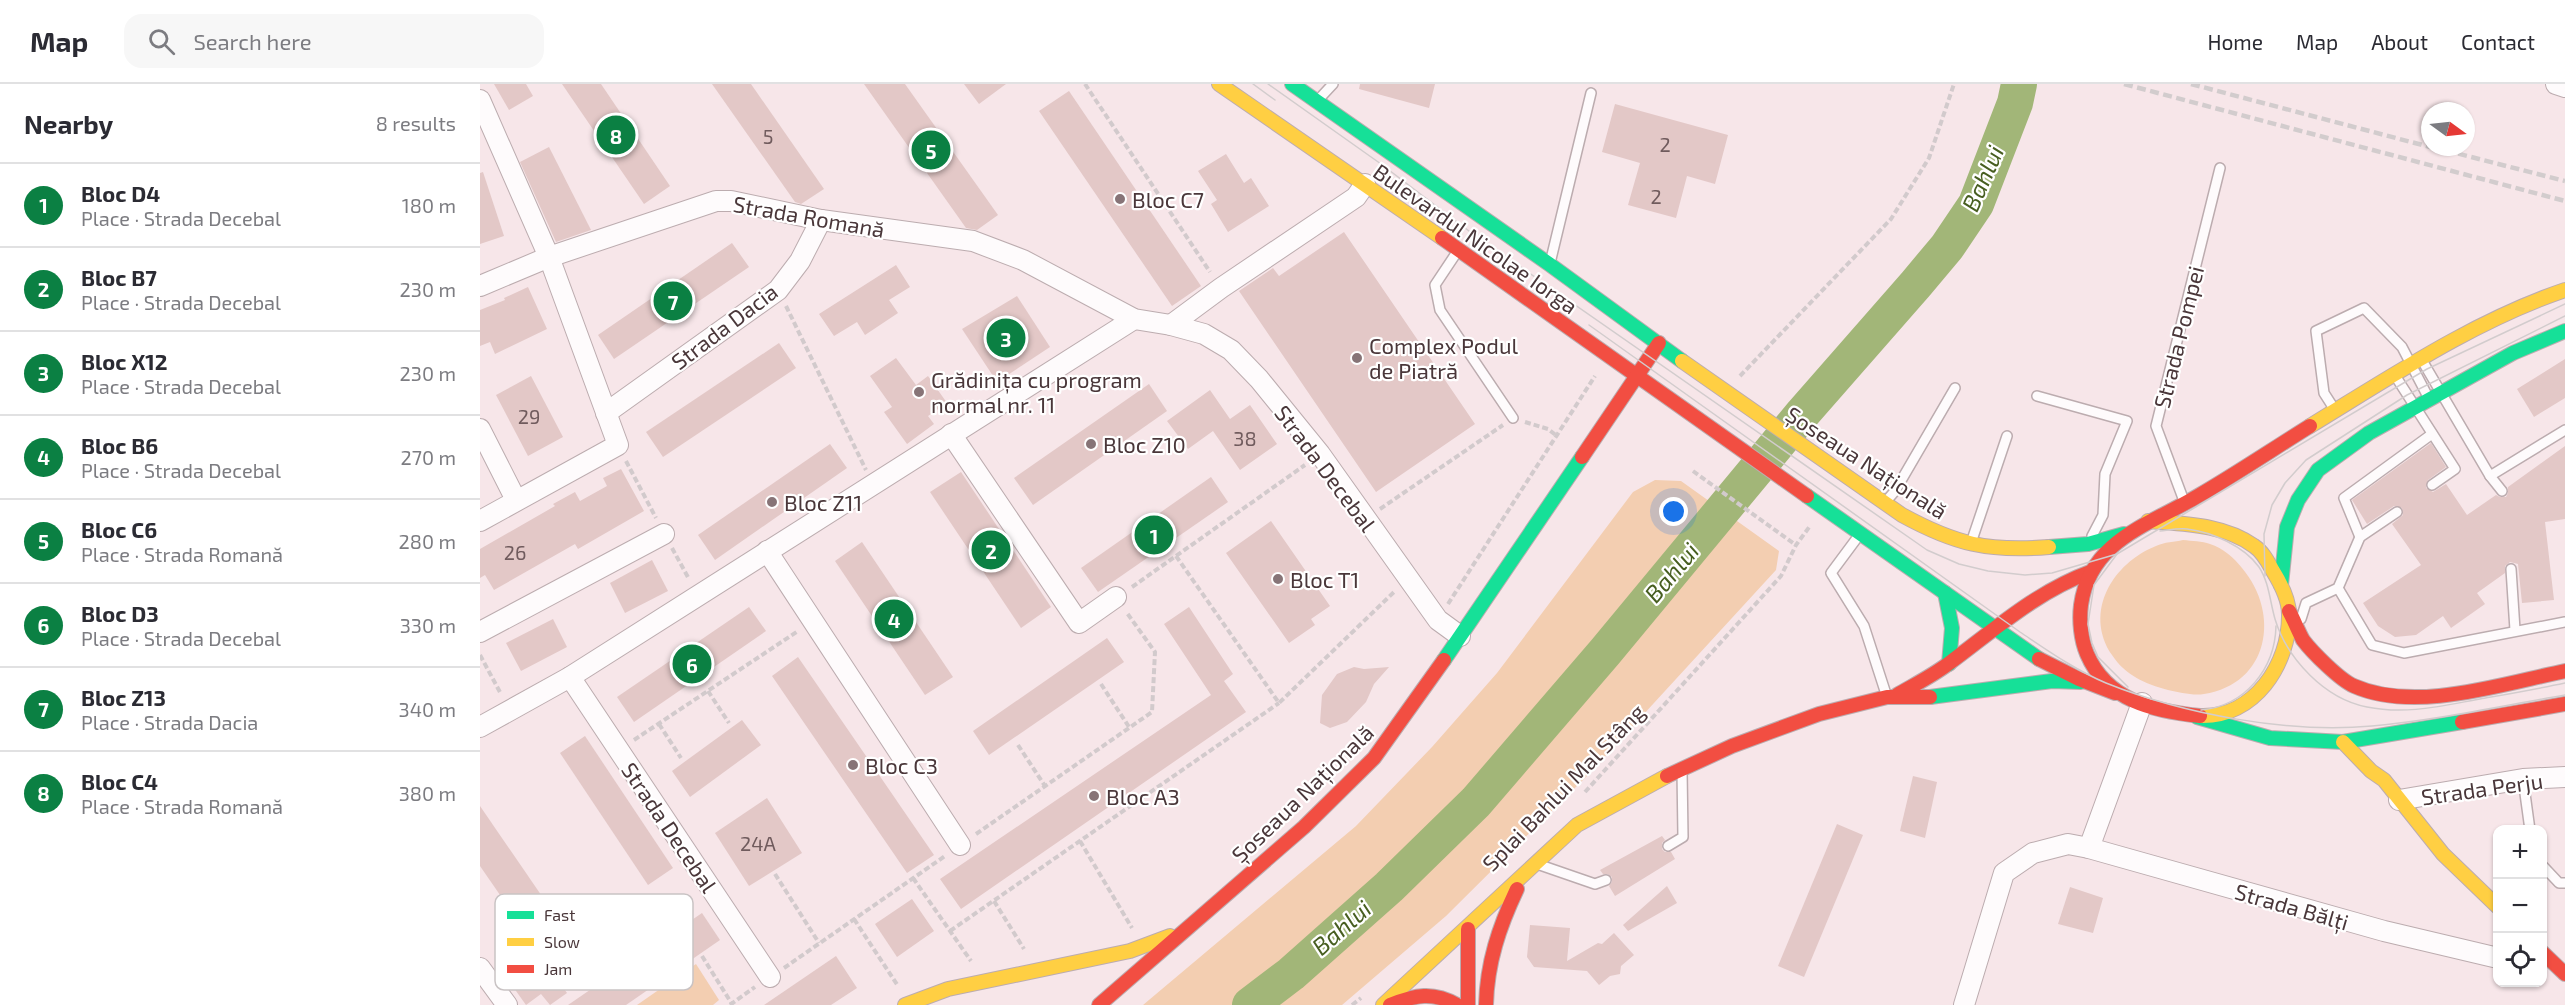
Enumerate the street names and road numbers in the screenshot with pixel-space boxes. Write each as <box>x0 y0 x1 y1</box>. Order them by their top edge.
street label: Bulevardul Nicolae Iorga <box>1369 158 1583 318</box>
street label: Strada Romană <box>731 190 887 242</box>
street label: Strada Pompei <box>2148 263 2208 411</box>
street label: Strada Dacia <box>666 278 782 374</box>
street label: Strada Decebal <box>1270 400 1382 537</box>
street label: Șoseaua Națională <box>1780 400 1952 525</box>
street label: Splai Bahlui Mal Stâng <box>1477 698 1649 876</box>
street label: Șoseaua Națională <box>1226 719 1380 869</box>
street label: Strada Decebal <box>617 757 723 897</box>
street label: Strada Perju <box>2419 767 2545 810</box>
street label: Strada Bălți <box>2232 877 2352 937</box>

